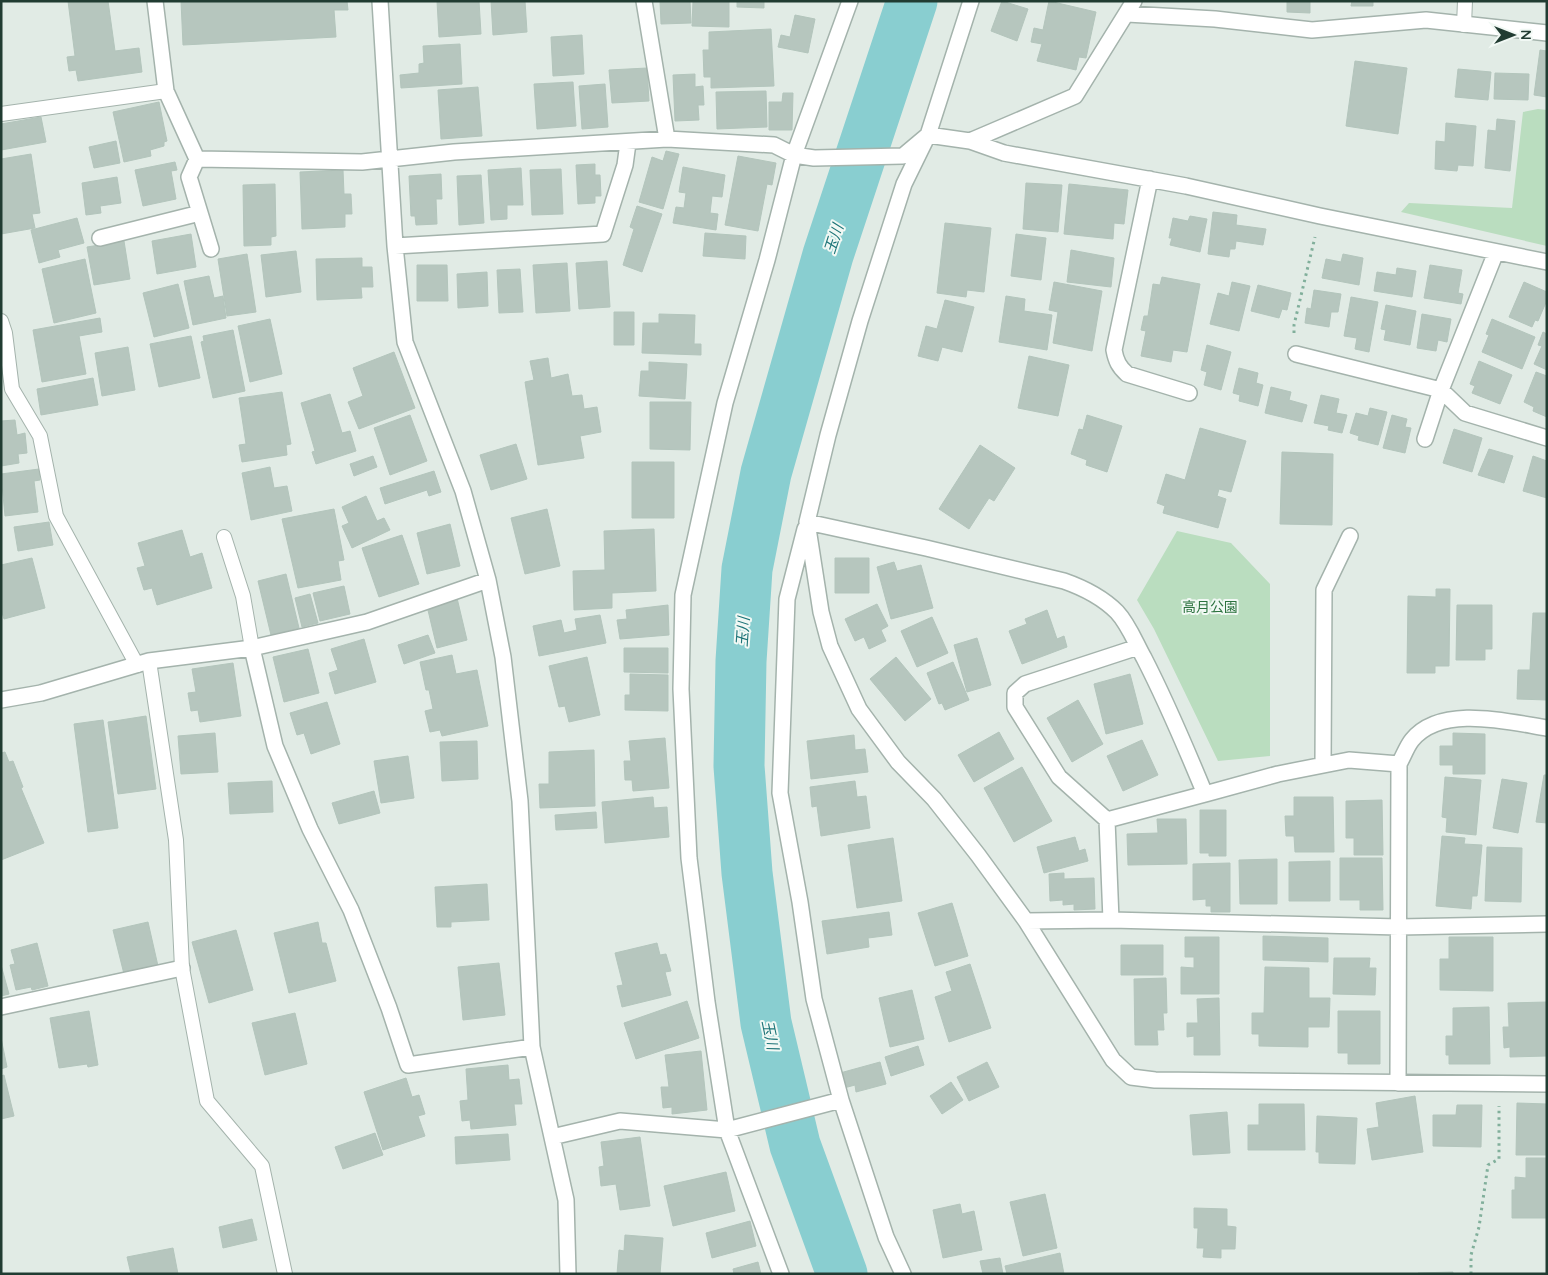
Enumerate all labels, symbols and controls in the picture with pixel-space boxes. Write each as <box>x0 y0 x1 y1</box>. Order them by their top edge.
north arrow <box>1488 10 1538 60</box>
text: N <box>1517 30 1535 40</box>
water label: 玉川 <box>820 220 848 256</box>
park label: 高月公園 <box>1182 598 1238 616</box>
water label: 玉川 <box>732 614 753 648</box>
water label: 玉川 <box>758 1018 783 1053</box>

